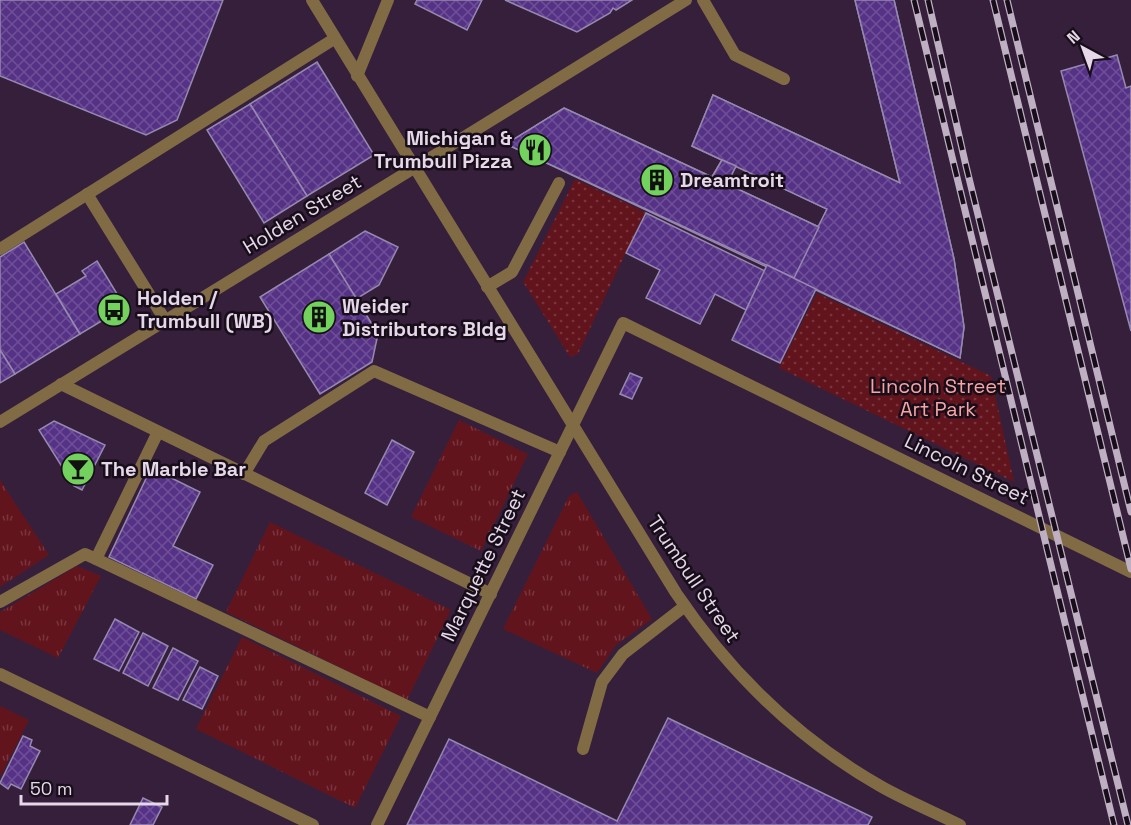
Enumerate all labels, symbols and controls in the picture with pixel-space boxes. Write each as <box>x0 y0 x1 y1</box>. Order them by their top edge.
north arrow <box>1053 18 1113 78</box>
text: N <box>1063 26 1084 49</box>
place label: Michigan & Trumbull Pizza <box>374 125 512 174</box>
restaurant icon: Michigan & Trumbull Pizza <box>517 132 553 168</box>
building icon: Dreamtroit <box>639 162 675 198</box>
place label: Dreamtroit <box>680 167 784 193</box>
street label: Holden Street <box>238 168 366 260</box>
place label: Holden / Trumbull (WB) <box>137 285 272 334</box>
bus stop icon: Holden / Trumbull (WB) <box>96 292 132 328</box>
place label: Weider Distributors Bldg <box>342 293 507 342</box>
building icon: Weider Distributors Bldg <box>301 299 337 335</box>
park label: Lincoln Street Art Park <box>870 373 1006 422</box>
street label: Lincoln Street <box>900 428 1034 510</box>
bar icon: The Marble Bar <box>60 451 96 487</box>
place label: The Marble Bar <box>101 456 246 482</box>
street label: Marquette Street <box>435 484 531 646</box>
street label: Trumbull Street <box>642 510 746 648</box>
scale bar <box>21 768 166 806</box>
text: 50 m <box>30 777 72 800</box>

